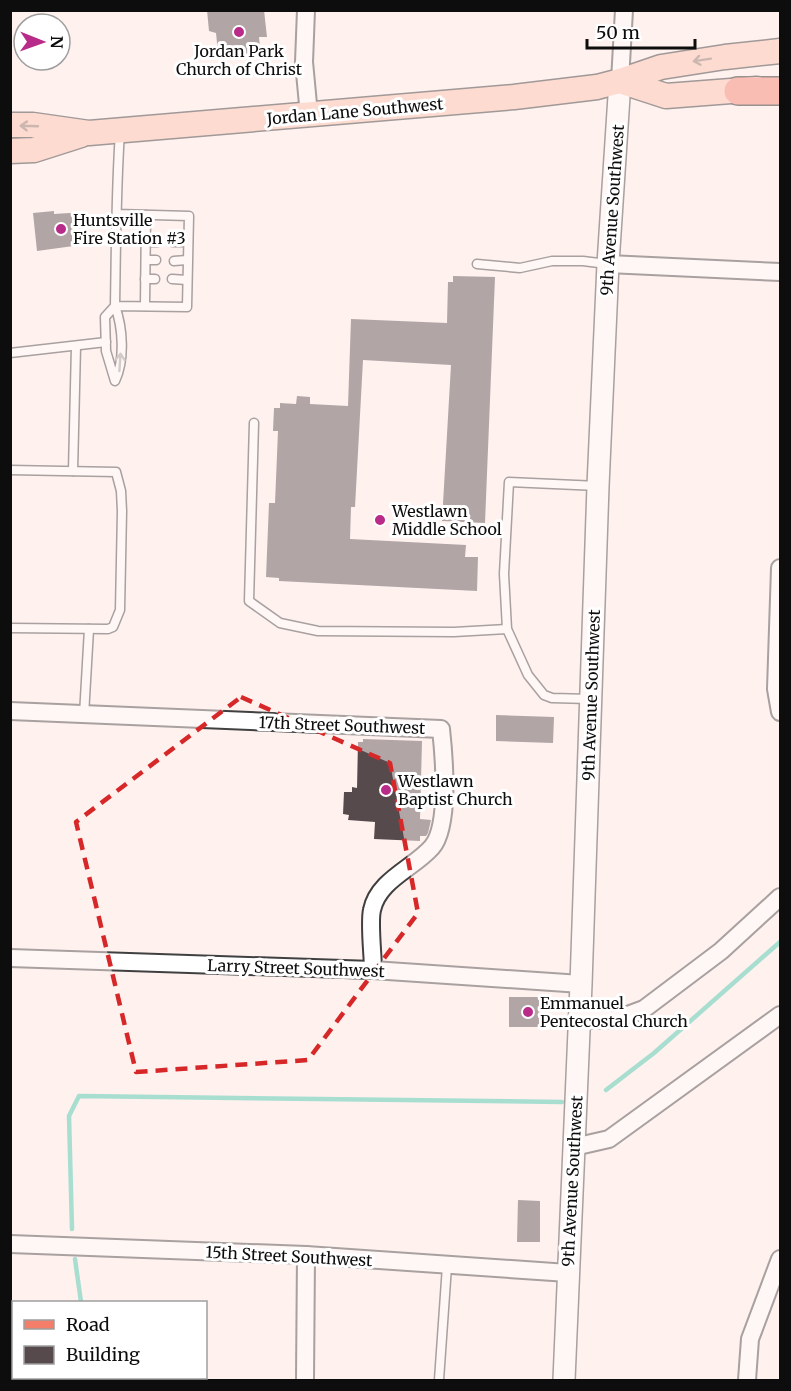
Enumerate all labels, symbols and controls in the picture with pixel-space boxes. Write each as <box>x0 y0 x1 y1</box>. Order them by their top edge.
north arrow <box>12 12 72 72</box>
scale bar <box>587 12 695 50</box>
text: 50 m <box>596 21 640 44</box>
marker: Jordan Park Church of Christ <box>232 25 246 39</box>
text: N <box>47 36 67 49</box>
place label: Jordan Park Church of Christ <box>176 41 303 79</box>
one-way arrow <box>692 55 712 66</box>
street label: Jordan Lane Southwest <box>265 93 445 129</box>
one-way arrow <box>20 120 39 131</box>
street label: 9th Avenue Southwest <box>596 123 628 296</box>
place label: Huntsville Fire Station #3 <box>73 210 186 248</box>
marker: Huntsville Fire Station #3 <box>54 222 68 236</box>
one-way arrow <box>115 352 126 372</box>
place label: Westlawn Middle School <box>391 501 502 539</box>
marker: Westlawn Middle School <box>373 513 387 527</box>
street label: 9th Avenue Southwest <box>578 608 604 781</box>
street label: 17th Street Southwest <box>258 712 426 738</box>
place label: Westlawn Baptist Church <box>397 771 513 809</box>
marker: Westlawn Baptist Church <box>379 783 393 797</box>
street label: Larry Street Southwest <box>207 955 386 981</box>
place label: Emmanuel Pentecostal Church <box>540 993 688 1031</box>
marker: Emmanuel Pentecostal Church <box>521 1005 535 1019</box>
street label: 9th Avenue Southwest <box>558 1094 587 1267</box>
street label: 15th Street Southwest <box>205 1242 374 1270</box>
legend <box>12 1301 207 1379</box>
text: Road <box>66 1313 110 1336</box>
text: Building <box>66 1343 140 1366</box>

